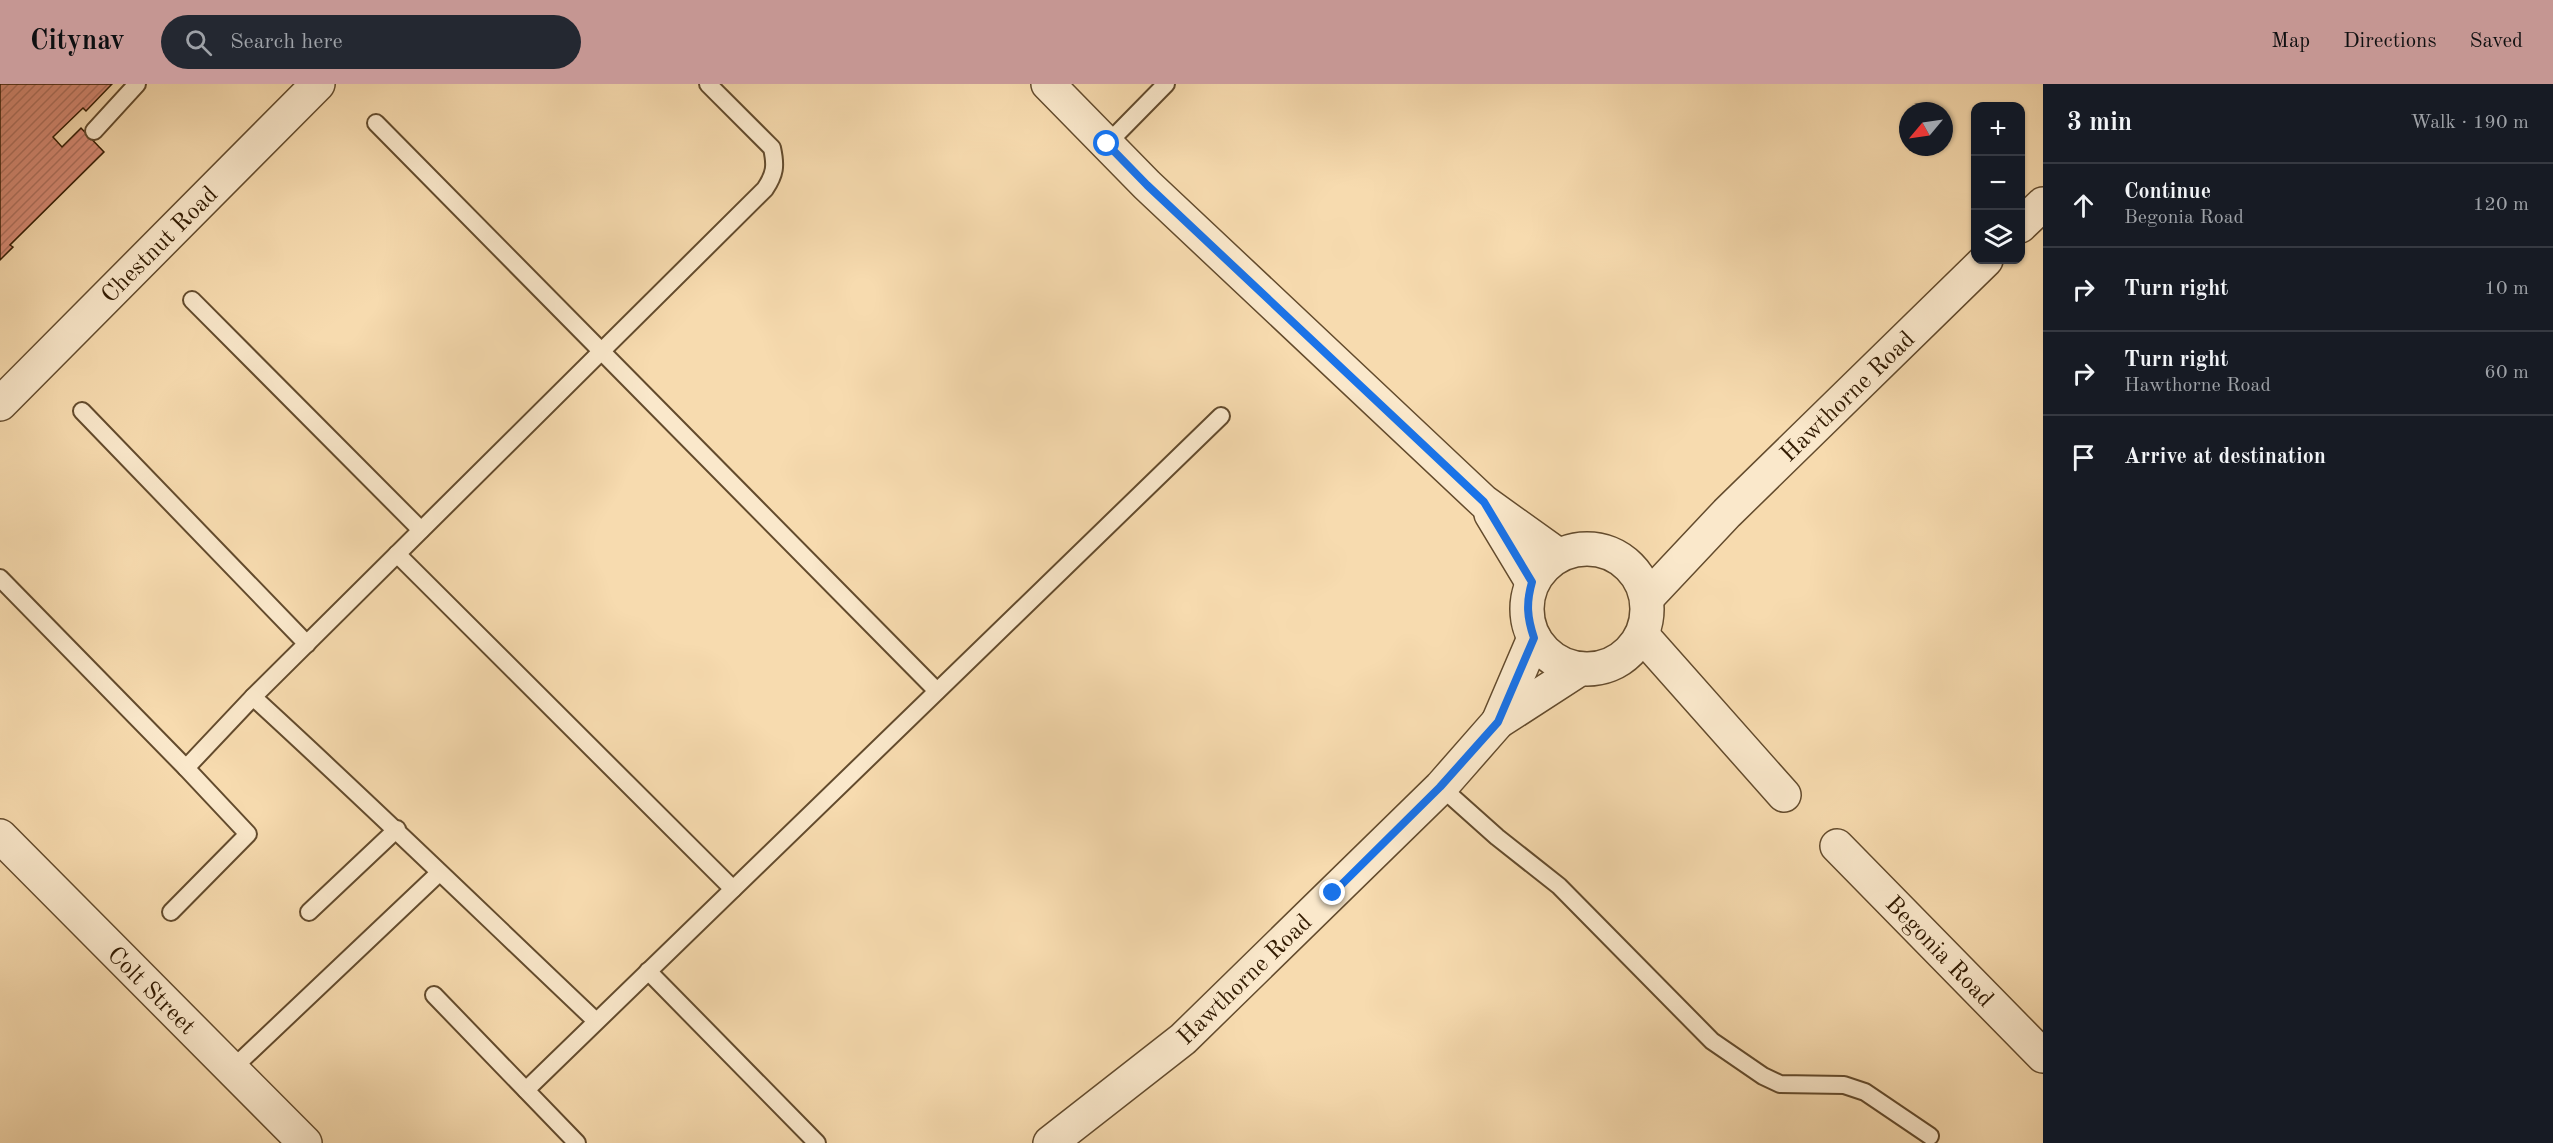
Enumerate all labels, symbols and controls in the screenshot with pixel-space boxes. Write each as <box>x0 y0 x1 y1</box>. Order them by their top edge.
search box <box>161 15 581 69</box>
icon: search <box>182 26 215 59</box>
text: Citynav <box>30 28 125 56</box>
text: Search here <box>230 31 343 53</box>
text: Map <box>2271 31 2310 52</box>
text: Directions <box>2343 31 2437 52</box>
text: Saved <box>2470 31 2523 52</box>
north arrow <box>1899 102 1953 156</box>
map controls <box>1971 102 2025 264</box>
button: + <box>1971 102 2025 156</box>
text: 3 min <box>2067 110 2132 136</box>
text: Walk · 190 m <box>2410 113 2529 133</box>
route start <box>1093 130 1119 156</box>
button: − <box>1971 156 2025 210</box>
text: Continue <box>2124 181 2211 203</box>
street label: Chestnut Road <box>98 183 223 308</box>
icon: ahead <box>2067 189 2100 222</box>
text: 120 m <box>2473 195 2529 215</box>
text: Begonia Road <box>2124 208 2244 228</box>
button: layers <box>1971 210 2025 264</box>
icon: right <box>2067 273 2100 306</box>
text: Turn right <box>2124 278 2228 300</box>
text: 10 m <box>2484 279 2529 299</box>
street label: Hawthorne Road <box>1777 328 1920 467</box>
text: Turn right <box>2124 349 2228 371</box>
icon: right <box>2067 357 2100 390</box>
text: 60 m <box>2484 363 2529 383</box>
text: Hawthorne Road <box>2124 376 2271 396</box>
icon: arrive <box>2067 441 2100 474</box>
text: Arrive at destination <box>2124 446 2326 468</box>
route end <box>1319 879 1345 905</box>
street label: Begonia Road <box>1880 892 1997 1013</box>
street label: Hawthorne Road <box>1174 911 1317 1050</box>
street label: Colt Street <box>102 943 199 1040</box>

